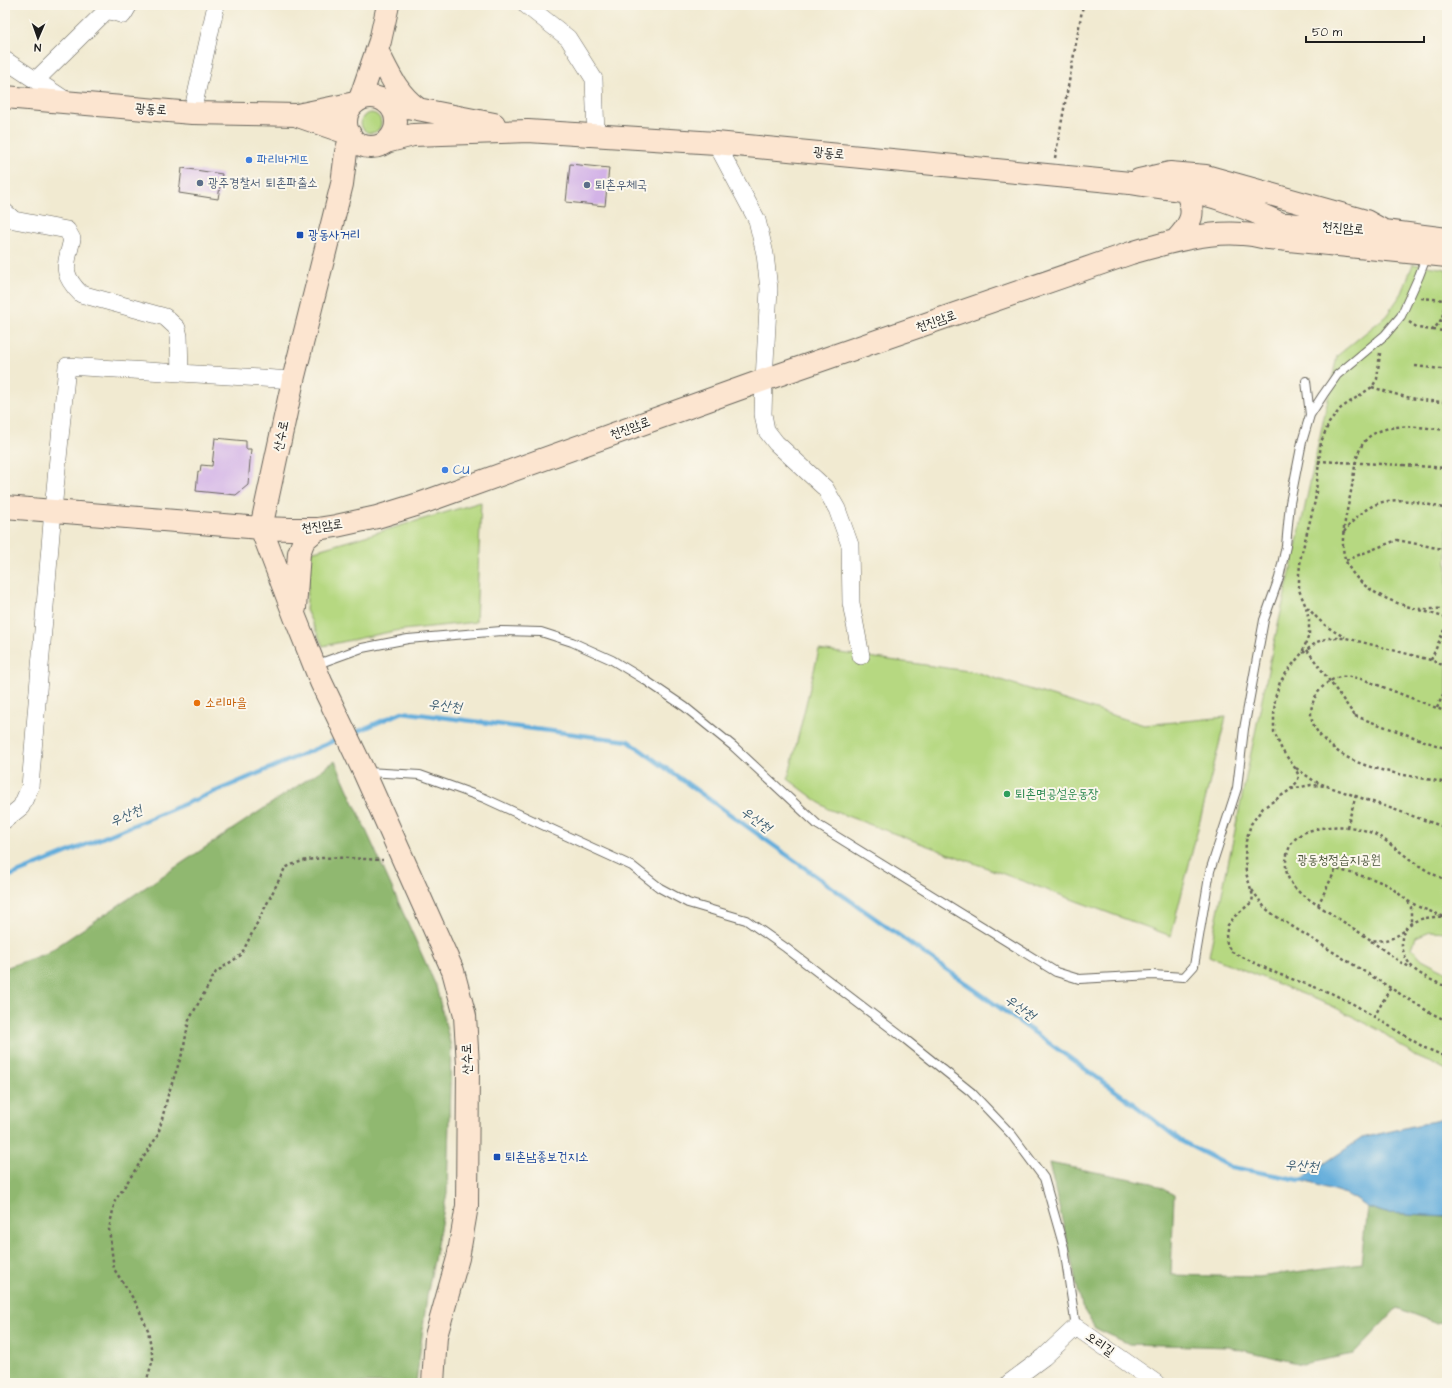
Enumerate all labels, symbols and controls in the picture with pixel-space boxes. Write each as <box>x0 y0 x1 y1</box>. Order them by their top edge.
north arrow <box>18 18 58 58</box>
scale bar <box>1306 18 1424 44</box>
text: 50 m <box>1312 24 1343 41</box>
text: N <box>34 40 41 55</box>
street label: 광동로 <box>135 99 167 119</box>
street label: 광동로 <box>813 143 845 163</box>
place label: 파리바게뜨 <box>257 151 309 169</box>
marker: 파리바게뜨 <box>244 155 254 165</box>
place label: 광주경찰서 퇴촌파출소 <box>208 174 318 192</box>
place label: 퇴촌우체국 <box>595 176 647 194</box>
marker: 광주경찰서 퇴촌파출소 <box>195 178 205 188</box>
marker: 퇴촌우체국 <box>582 180 592 190</box>
street label: 천진암로 <box>1322 218 1364 238</box>
place label: 광동사거리 <box>308 226 360 244</box>
marker: 광동사거리 <box>295 230 305 240</box>
street label: 천진암로 <box>913 306 959 336</box>
street label: 천진암로 <box>607 412 653 444</box>
street label: 산수로 <box>269 419 293 453</box>
place label: CU <box>453 461 470 479</box>
marker: CU <box>440 465 450 475</box>
street label: 천진암로 <box>300 515 344 537</box>
place label: 소리마을 <box>205 694 247 712</box>
water label: 우산천 <box>427 694 465 718</box>
marker: 소리마을 <box>192 698 202 708</box>
place label: 퇴촌면공설운동장 <box>1015 785 1099 803</box>
marker: 퇴촌면공설운동장 <box>1002 789 1012 799</box>
water label: 우산천 <box>107 800 147 832</box>
water label: 우산천 <box>736 802 777 839</box>
park label: 광동청정습지공원 <box>1297 851 1381 869</box>
water label: 우산천 <box>1000 990 1041 1027</box>
street label: 산수로 <box>457 1043 477 1075</box>
place label: 퇴촌남종보건지소 <box>505 1148 589 1166</box>
marker: 퇴촌남종보건지소 <box>492 1152 502 1162</box>
water label: 우산천 <box>1284 1155 1321 1177</box>
street label: 오리길 <box>1082 1328 1118 1360</box>

